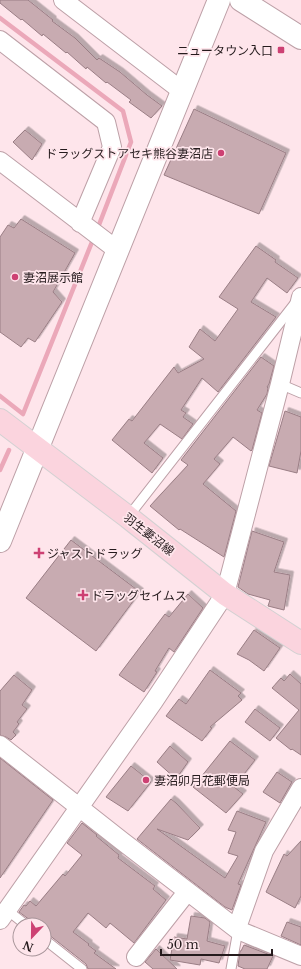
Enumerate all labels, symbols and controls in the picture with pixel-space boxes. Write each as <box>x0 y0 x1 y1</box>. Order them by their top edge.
place label: ニュータウン入口 <box>177 43 273 58</box>
marker: ニュータウン入口 <box>276 45 286 55</box>
place label: ドラッグストアセキ熊谷妻沼店 <box>45 146 213 161</box>
marker: ドラッグストアセキ熊谷妻沼店 <box>216 148 226 158</box>
place label: 妻沼展示館 <box>23 270 83 285</box>
marker: 妻沼展示館 <box>10 272 20 282</box>
street label: 羽生妻沼線 <box>121 510 177 558</box>
place label: ジャストドラッグ <box>47 546 142 561</box>
marker: ジャストドラッグ <box>34 548 44 558</box>
place label: ドラッグセイムス <box>91 588 187 603</box>
marker: ドラッグセイムス <box>78 590 88 600</box>
place label: 妻沼卯月花郵便局 <box>154 773 250 788</box>
marker: 妻沼卯月花郵便局 <box>141 775 151 785</box>
north arrow <box>12 917 52 957</box>
scale bar <box>161 931 272 957</box>
text: 50 m <box>167 937 199 952</box>
text: N <box>20 938 36 955</box>

